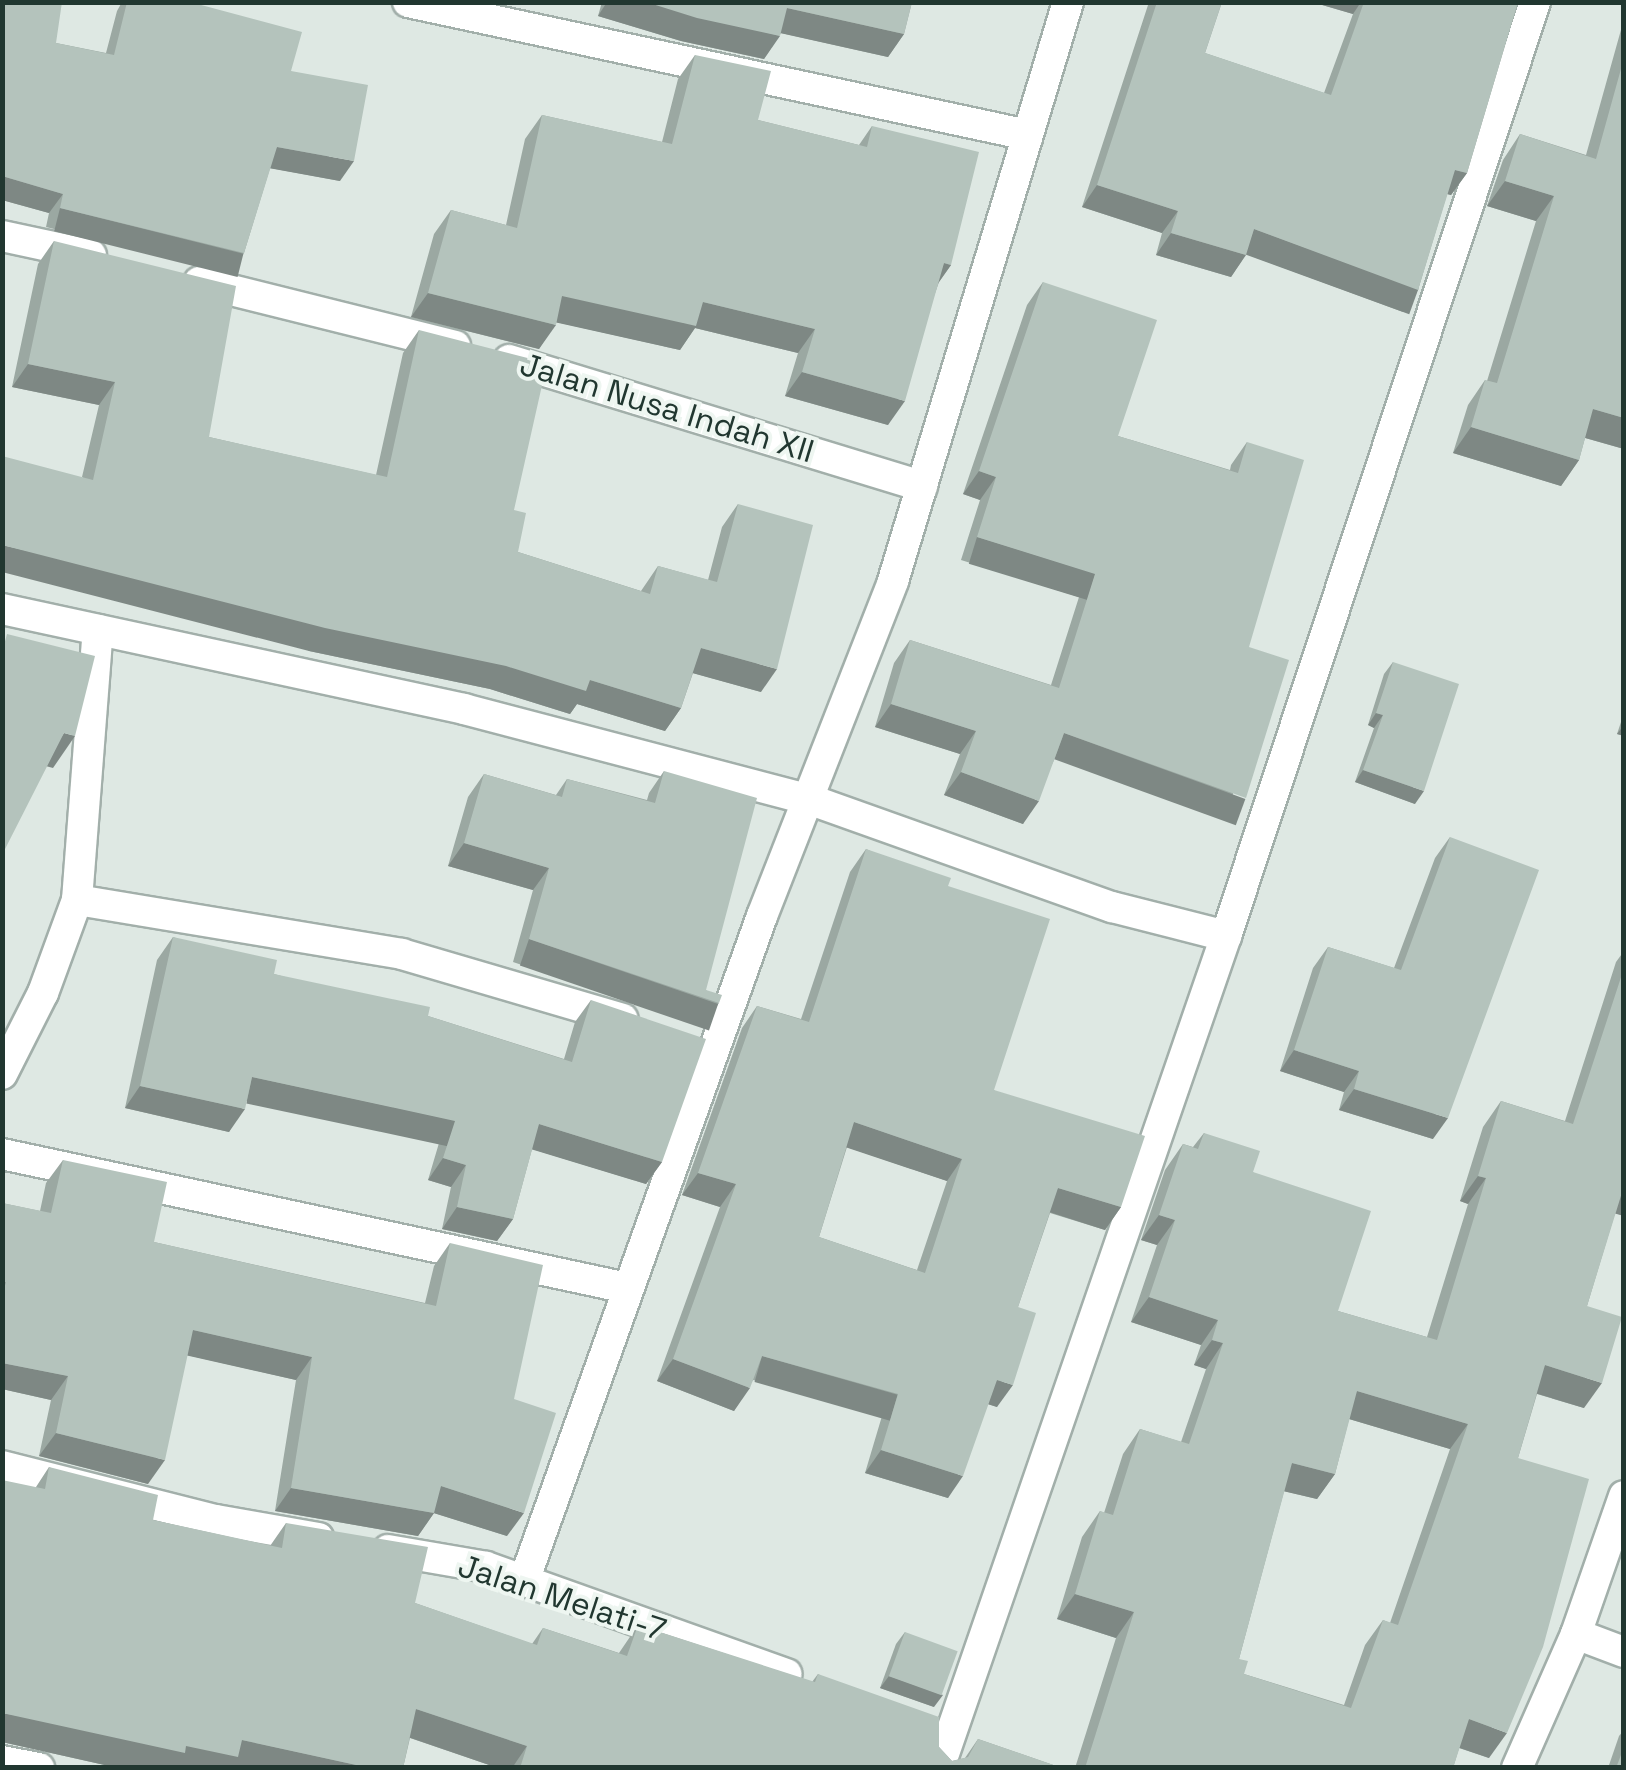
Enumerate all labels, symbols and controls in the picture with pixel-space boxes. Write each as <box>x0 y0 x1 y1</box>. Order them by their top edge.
street label: Jalan Nusa Indah XII <box>515 345 819 471</box>
street label: Jalan Melati-7 <box>453 1546 671 1650</box>

